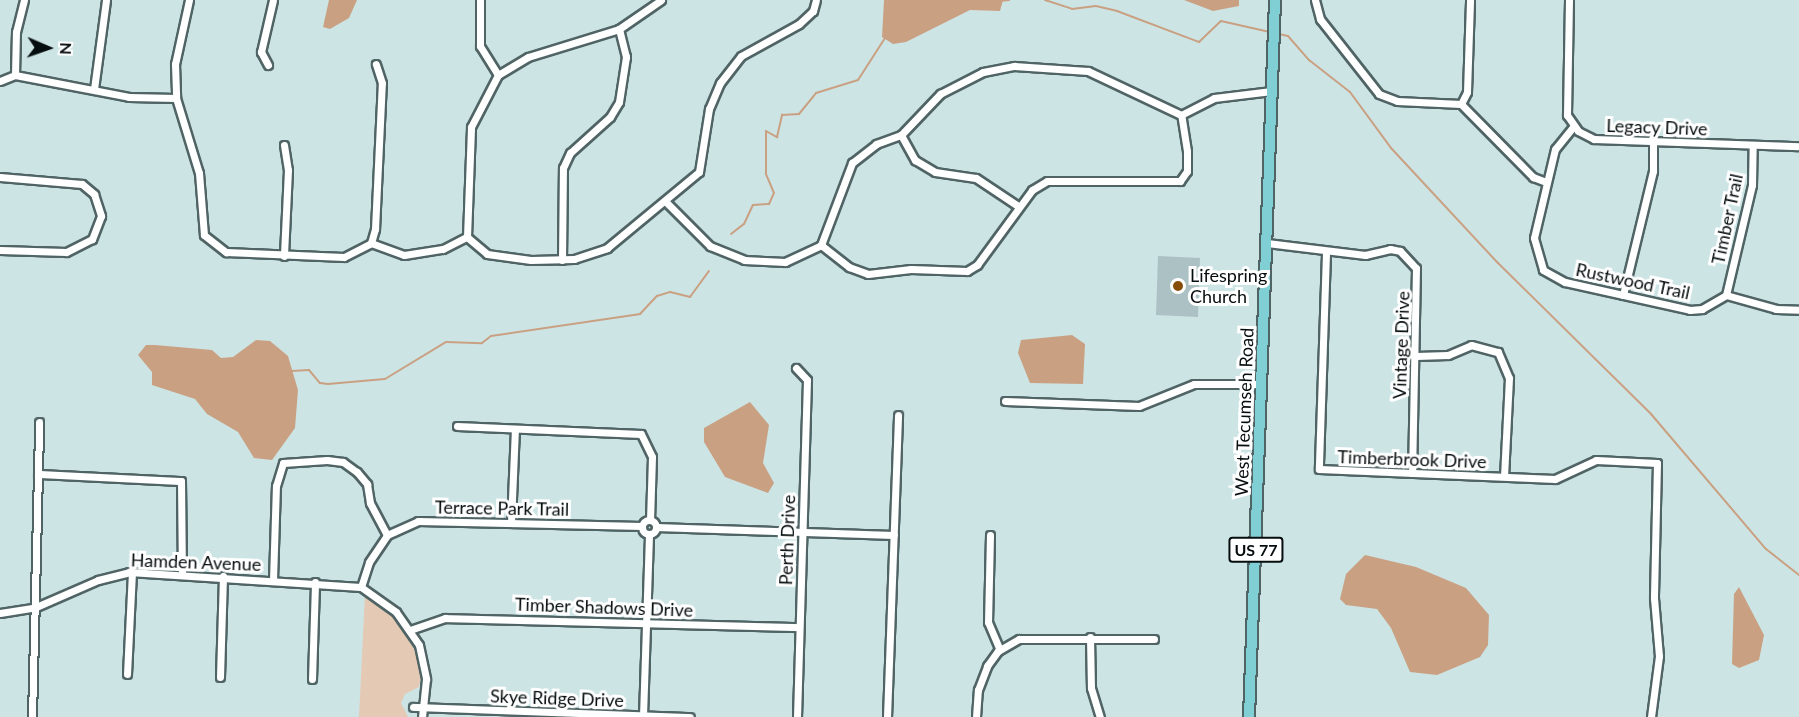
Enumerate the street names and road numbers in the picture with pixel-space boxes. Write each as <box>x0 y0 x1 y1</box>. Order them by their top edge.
street label: Legacy Drive <box>1606 114 1708 140</box>
street label: Timber Trail <box>1707 171 1747 267</box>
street label: Rustwood Trail <box>1574 258 1692 304</box>
street label: Vintage Drive <box>1388 291 1414 399</box>
street label: West Tecumseh Road <box>1230 327 1258 497</box>
street label: Timberbrook Drive <box>1337 446 1487 472</box>
street label: Perth Drive <box>775 494 799 586</box>
street label: Terrace Park Trail <box>434 496 570 520</box>
road number: US 77 <box>1228 537 1284 563</box>
street label: Hamden Avenue <box>130 549 262 575</box>
street label: Timber Shadows Drive <box>514 593 694 621</box>
street label: Skye Ridge Drive <box>490 685 624 711</box>

